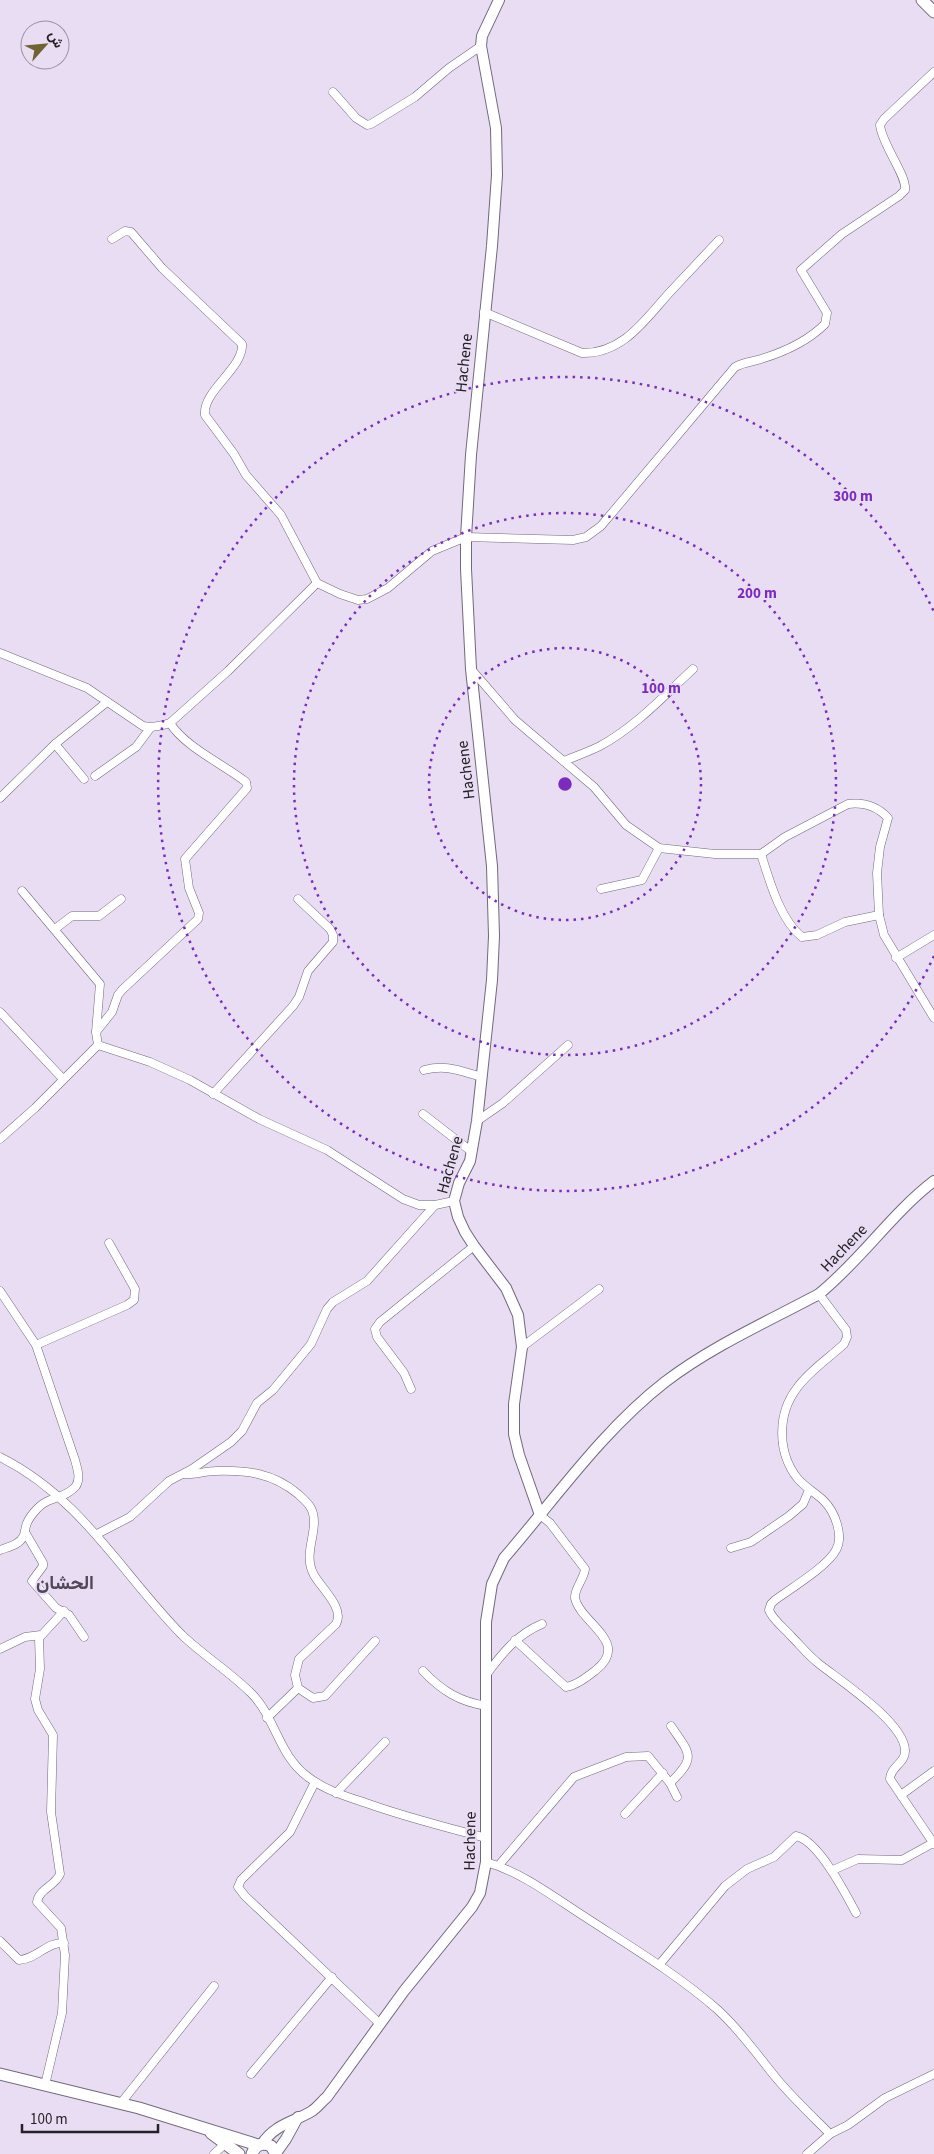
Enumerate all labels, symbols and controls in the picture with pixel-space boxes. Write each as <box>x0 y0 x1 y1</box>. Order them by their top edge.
north arrow <box>20 20 70 70</box>
text: ش <box>43 28 69 52</box>
street label: Hachene <box>450 332 478 394</box>
text: 300 m <box>833 486 873 507</box>
text: 200 m <box>737 583 777 604</box>
text: 100 m <box>641 678 681 699</box>
street label: Hachene <box>451 739 481 801</box>
centre of rings <box>556 775 574 793</box>
street label: Hachene <box>431 1133 469 1196</box>
street label: Hachene <box>816 1219 872 1277</box>
district label: الحشان <box>36 1570 94 1597</box>
street label: Hachene <box>458 1811 482 1871</box>
scale bar <box>22 2102 159 2134</box>
text: 100 m <box>30 2109 68 2130</box>

